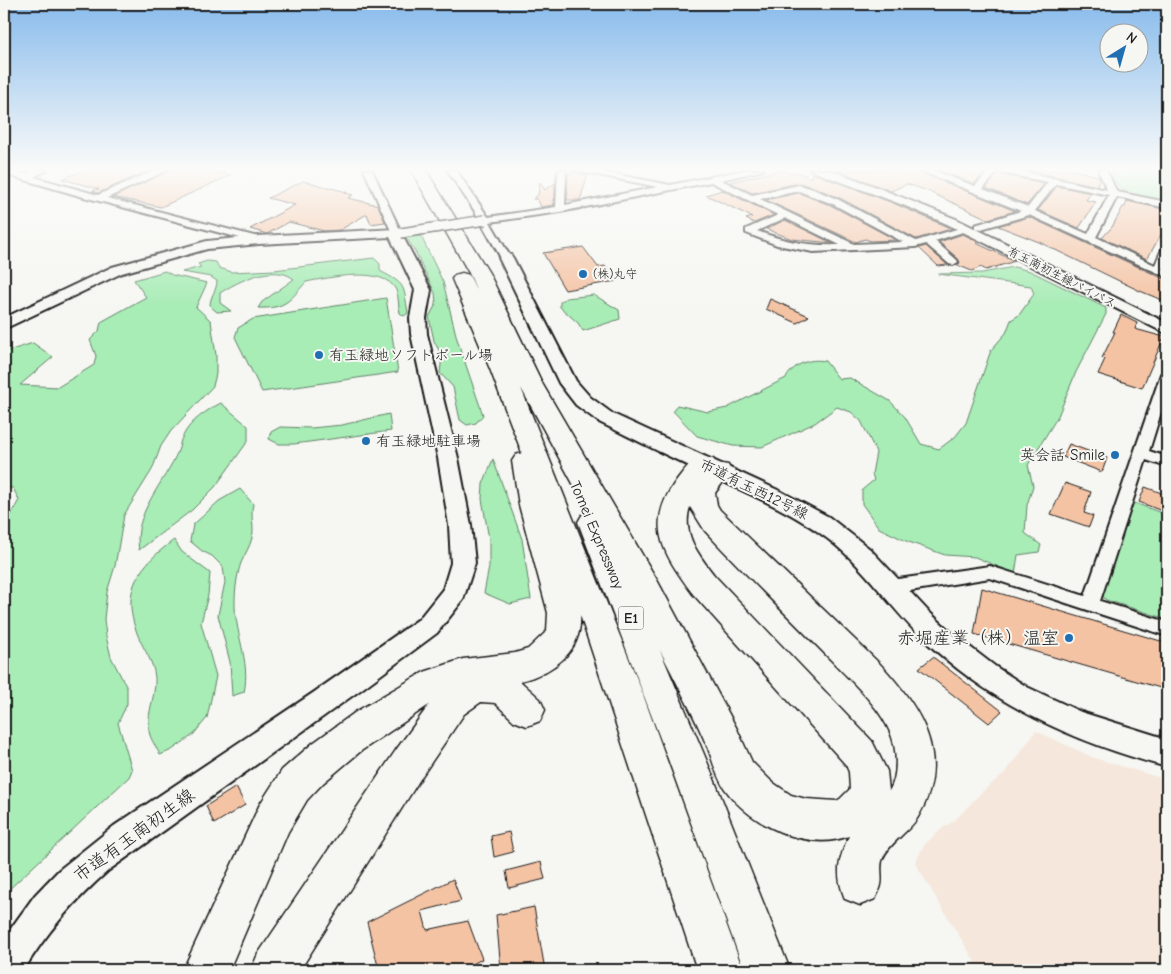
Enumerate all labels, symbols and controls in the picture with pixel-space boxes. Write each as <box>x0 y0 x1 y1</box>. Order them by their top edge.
north arrow <box>1098 22 1148 72</box>
text: N <box>1123 28 1140 48</box>
street label: 有玉南初生線バイパス <box>1005 244 1119 310</box>
place label: (株)丸守 <box>593 267 637 281</box>
marker: (株)丸守 <box>577 268 589 280</box>
place label: 有玉緑地ソフトボール場 <box>329 346 493 364</box>
marker: 有玉緑地ソフトボール場 <box>313 349 325 361</box>
place label: 有玉緑地駐車場 <box>376 432 481 450</box>
marker: 有玉緑地駐車場 <box>360 435 372 447</box>
place label: 英会話 Smile <box>1020 446 1105 464</box>
marker: 英会話 Smile <box>1109 449 1121 461</box>
street label: 市道有玉西12号線 <box>697 455 811 523</box>
street label: Tomei Expressway <box>566 478 628 592</box>
road number: E1 <box>618 606 644 630</box>
place label: 赤堀産業（株）温室 <box>897 628 1059 649</box>
marker: 赤堀産業（株）温室 <box>1063 632 1075 644</box>
street label: 市道有玉南初生線 <box>70 785 199 886</box>

